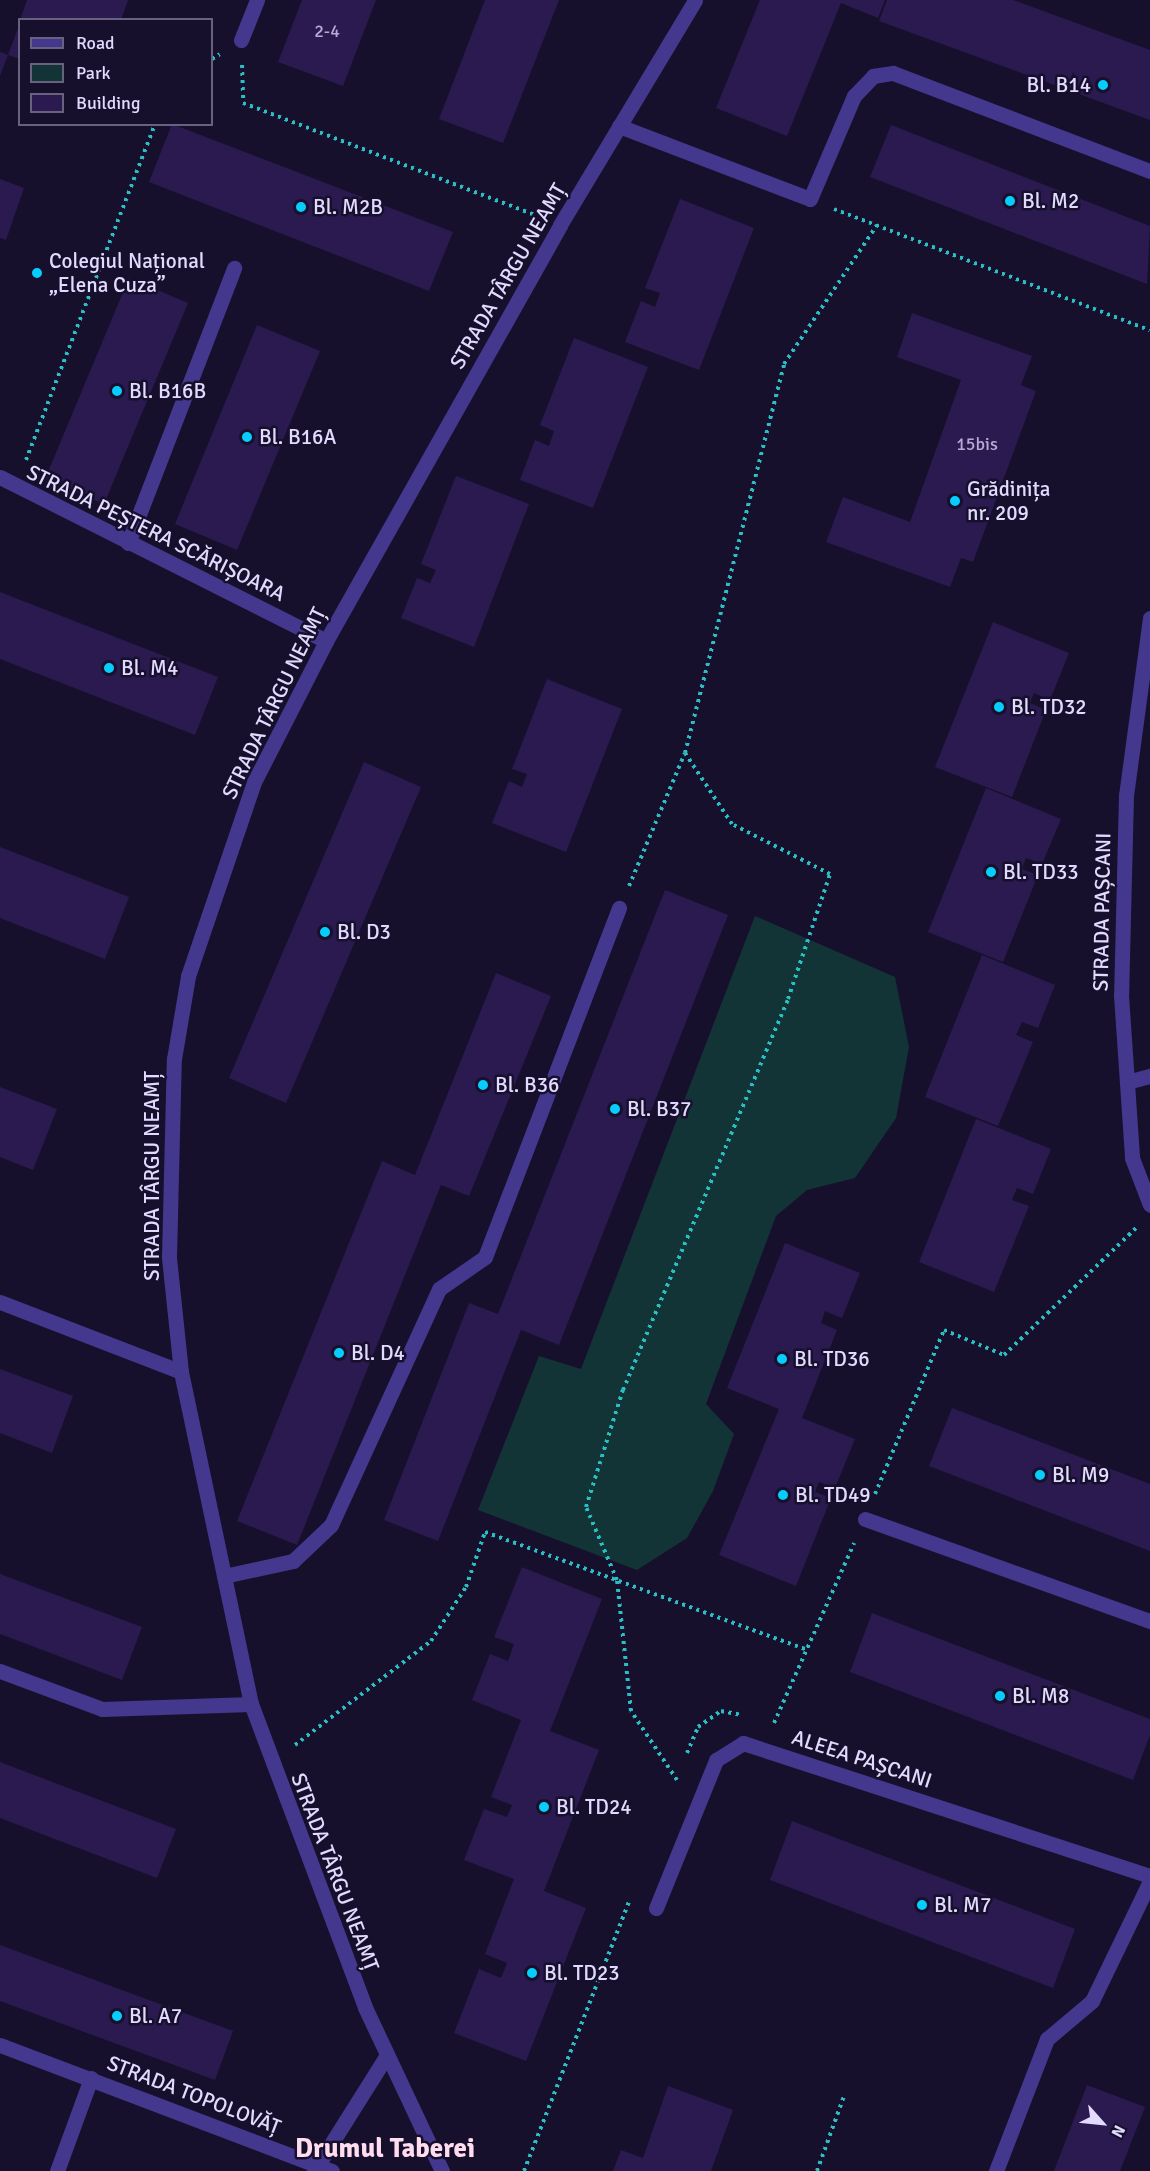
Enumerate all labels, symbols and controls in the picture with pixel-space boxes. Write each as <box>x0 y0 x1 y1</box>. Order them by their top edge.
legend <box>18 18 213 126</box>
house number: 2-4 <box>314 20 340 42</box>
text: Road <box>76 32 115 54</box>
text: Park <box>76 62 111 84</box>
place label: Bl. B14 <box>1027 72 1091 98</box>
marker: Bl. B14 <box>1096 78 1110 92</box>
text: Building <box>76 92 140 114</box>
street label: STRADA TÂRGU NEAMȚ <box>445 179 571 373</box>
place label: Bl. M2 <box>1022 188 1079 214</box>
place label: Bl. M2B <box>313 194 383 220</box>
marker: Bl. M2 <box>1003 194 1017 208</box>
marker: Bl. M2B <box>294 200 308 214</box>
place label: Colegiul Național „Elena Cuza” <box>49 248 205 298</box>
marker: Colegiul Național „Elena Cuza” <box>30 266 44 280</box>
place label: Bl. B16B <box>129 378 206 404</box>
marker: Bl. B16B <box>110 384 124 398</box>
place label: Bl. B16A <box>259 424 336 450</box>
marker: Bl. B16A <box>240 430 254 444</box>
house number: 15bis <box>956 433 998 455</box>
street label: STRADA PEȘTERA SCĂRIȘOARA <box>23 459 289 607</box>
place label: Grădinița nr. 209 <box>967 476 1050 526</box>
marker: Grădinița nr. 209 <box>948 494 962 508</box>
street label: STRADA TÂRGU NEAMȚ <box>217 603 331 803</box>
place label: Bl. M4 <box>121 655 178 681</box>
marker: Bl. M4 <box>102 661 116 675</box>
place label: Bl. TD32 <box>1011 694 1087 720</box>
marker: Bl. TD32 <box>992 700 1006 714</box>
street label: STRADA PAȘCANI <box>1088 832 1116 992</box>
place label: Bl. TD33 <box>1003 859 1079 885</box>
marker: Bl. TD33 <box>984 865 998 879</box>
place label: Bl. D3 <box>337 919 391 945</box>
marker: Bl. D3 <box>318 925 332 939</box>
street label: STRADA TÂRGU NEAMȚ <box>139 1071 165 1281</box>
place label: Bl. B36 <box>495 1072 559 1098</box>
marker: Bl. B36 <box>476 1078 490 1092</box>
place label: Bl. B37 <box>627 1096 691 1122</box>
marker: Bl. B37 <box>608 1102 622 1116</box>
place label: Bl. D4 <box>351 1340 405 1366</box>
marker: Bl. D4 <box>332 1346 346 1360</box>
place label: Bl. TD36 <box>794 1346 870 1372</box>
marker: Bl. TD36 <box>775 1352 789 1366</box>
place label: Bl. M9 <box>1052 1462 1109 1488</box>
marker: Bl. M9 <box>1033 1468 1047 1482</box>
place label: Bl. TD49 <box>795 1482 871 1508</box>
marker: Bl. TD49 <box>776 1488 790 1502</box>
place label: Bl. M8 <box>1012 1683 1069 1709</box>
marker: Bl. M8 <box>993 1689 1007 1703</box>
street label: ALEEA PAȘCANI <box>789 1724 935 1794</box>
street label: STRADA TÂRGU NEAMȚ <box>286 1769 384 1975</box>
place label: Bl. TD24 <box>556 1794 632 1820</box>
marker: Bl. TD24 <box>537 1800 551 1814</box>
place label: Bl. M7 <box>934 1892 991 1918</box>
marker: Bl. M7 <box>915 1898 929 1912</box>
place label: Bl. TD23 <box>544 1960 620 1986</box>
marker: Bl. TD23 <box>525 1966 539 1980</box>
place label: Bl. A7 <box>129 2003 182 2029</box>
marker: Bl. A7 <box>110 2009 124 2023</box>
street label: STRADA TOPOLOVĂȚ <box>104 2050 284 2140</box>
north arrow <box>1072 2093 1132 2153</box>
text: N <box>1107 2122 1129 2141</box>
district label: Drumul Taberei <box>295 2133 475 2165</box>

